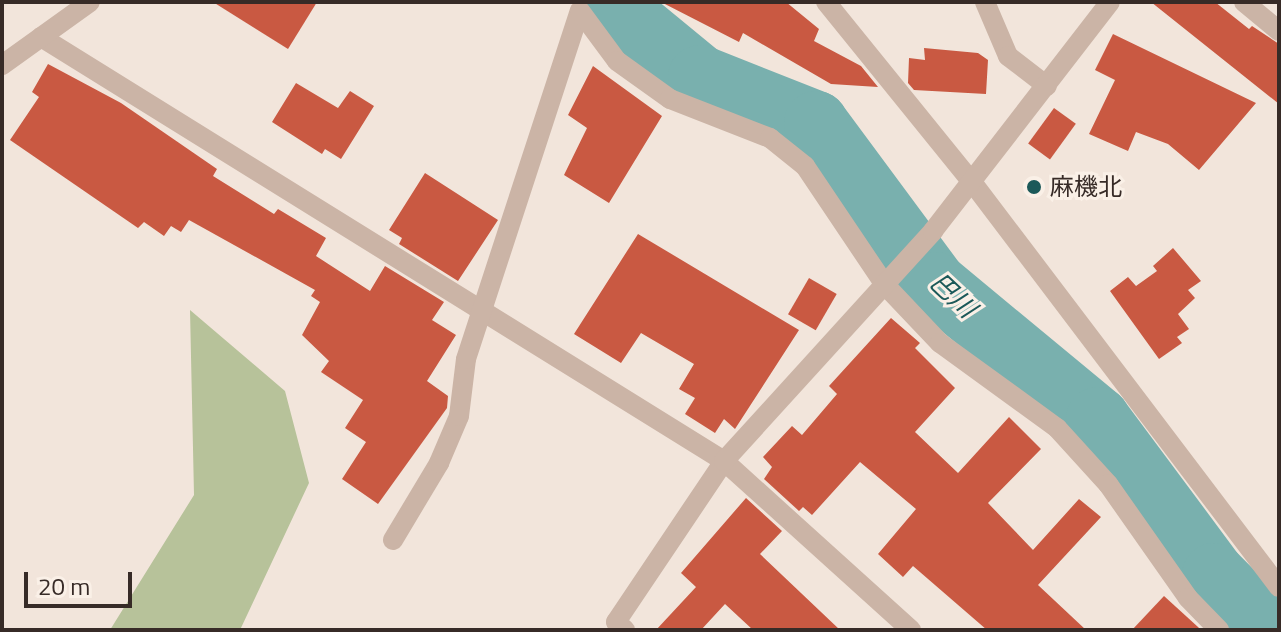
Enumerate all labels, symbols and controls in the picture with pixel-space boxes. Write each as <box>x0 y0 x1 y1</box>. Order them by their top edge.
place label: 麻機北 <box>1050 173 1122 201</box>
marker: 麻機北 <box>1025 178 1043 196</box>
water label: 巴川 <box>923 266 983 324</box>
scale bar <box>28 556 136 606</box>
text: 20 m <box>38 568 90 604</box>

